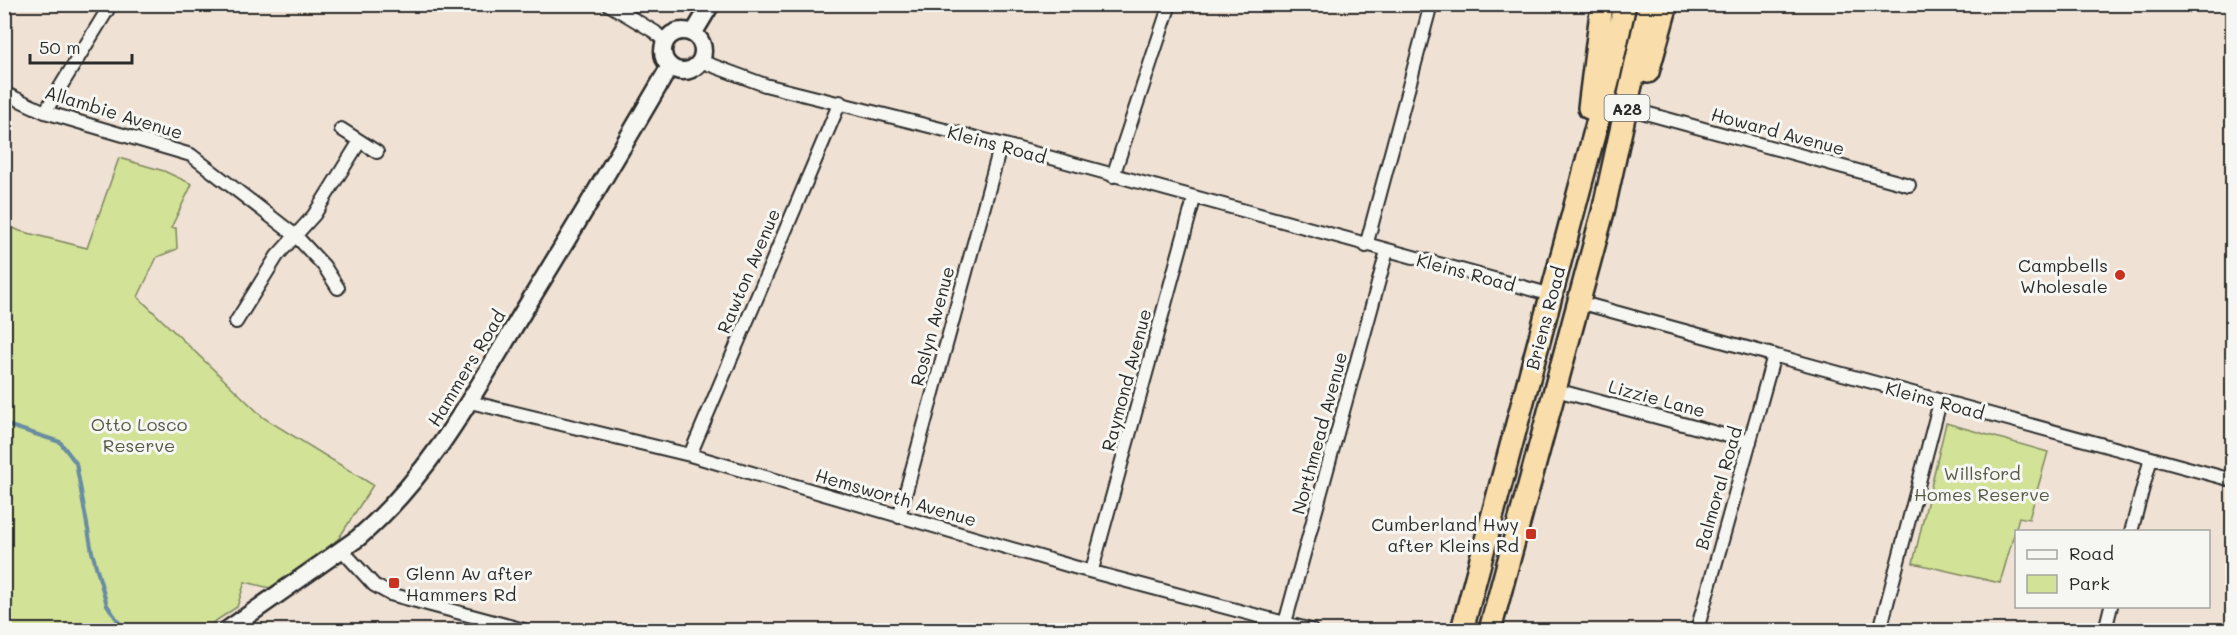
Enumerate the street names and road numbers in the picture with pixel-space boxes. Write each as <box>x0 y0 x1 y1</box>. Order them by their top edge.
street label: Allambie Avenue <box>42 80 186 144</box>
road number: A28 <box>1604 95 1650 121</box>
street label: Howard Avenue <box>1709 102 1847 160</box>
street label: Kleins Road <box>945 119 1049 169</box>
street label: Rawton Avenue <box>711 205 785 337</box>
street label: Kleins Road <box>1414 247 1518 297</box>
street label: Roslyn Avenue <box>905 264 959 388</box>
street label: Briens Road <box>1520 264 1570 372</box>
street label: Hammers Road <box>422 305 510 431</box>
street label: Raymond Avenue <box>1095 306 1157 454</box>
street label: Northmead Avenue <box>1286 349 1352 517</box>
street label: Lizzie Lane <box>1606 374 1708 422</box>
street label: Kleins Road <box>1883 375 1987 425</box>
street label: Balmoral Road <box>1689 424 1747 552</box>
street label: Hemsworth Avenue <box>812 462 980 532</box>

